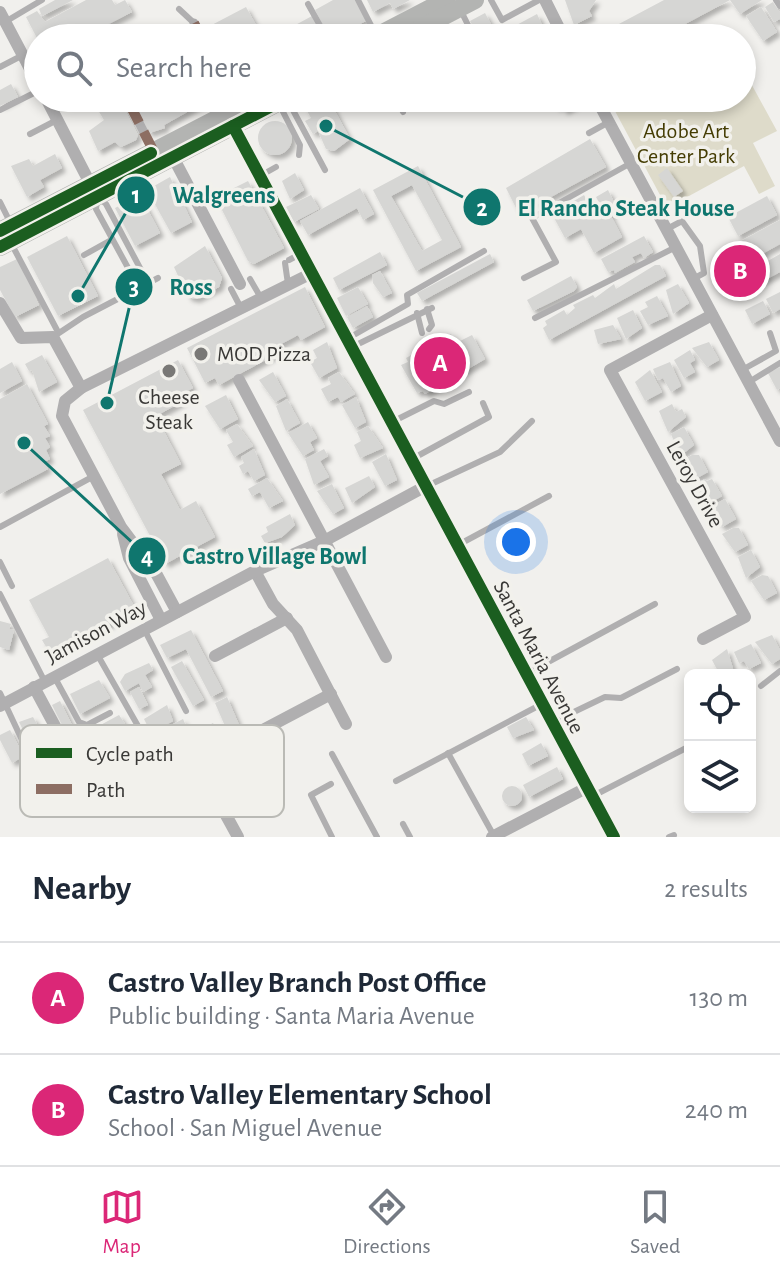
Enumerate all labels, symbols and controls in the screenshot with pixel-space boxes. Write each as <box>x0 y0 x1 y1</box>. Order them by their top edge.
search box <box>24 24 756 112</box>
icon: search <box>52 46 96 90</box>
text: Search here <box>116 53 252 83</box>
park label: Adobe Art Center Park <box>637 120 735 167</box>
callout: Walgreens <box>116 171 292 219</box>
callout: El Rancho Steak House <box>462 183 751 231</box>
text: 1 <box>132 184 140 208</box>
text: Walgreens <box>172 184 276 208</box>
text: 2 <box>476 197 488 221</box>
text: El Rancho Steak House <box>517 197 735 221</box>
pin: B <box>714 241 766 301</box>
callout: Ross <box>114 263 229 311</box>
text: 3 <box>129 276 139 300</box>
text: Ross <box>169 276 213 300</box>
pin: A <box>414 333 466 393</box>
place label: MOD Pizza <box>217 343 311 365</box>
marker: MOD Pizza <box>192 345 210 363</box>
marker: Cheese Steak <box>160 362 178 380</box>
place label: Cheese Steak <box>138 386 200 433</box>
street label: Leroy Drive <box>662 437 728 531</box>
your location <box>496 522 536 562</box>
callout: Castro Village Bowl <box>127 532 384 580</box>
text: 4 <box>141 545 153 569</box>
text: Castro Village Bowl <box>183 545 367 569</box>
street label: Santa Maria Avenue <box>489 577 589 737</box>
street label: Jamison Way <box>42 596 151 668</box>
map controls <box>684 669 756 813</box>
button: locate <box>684 669 756 741</box>
legend <box>20 725 284 817</box>
button: layers <box>684 741 756 813</box>
text: Cycle path <box>86 743 174 765</box>
text: Path <box>86 779 126 801</box>
text: Nearby <box>32 872 131 906</box>
text: 2 results <box>664 876 748 902</box>
text: Castro Valley Branch Post Office <box>108 968 486 998</box>
text: A <box>50 985 66 1011</box>
text: 130 m <box>690 985 748 1011</box>
text: Public building · Santa Maria Avenue <box>108 1003 475 1029</box>
text: Castro Valley Elementary School <box>108 1080 492 1110</box>
text: B <box>50 1097 66 1123</box>
text: 240 m <box>685 1097 748 1123</box>
text: School · San Miguel Avenue <box>108 1115 382 1141</box>
tab: Map <box>100 1185 144 1259</box>
tab: Directions <box>343 1185 431 1259</box>
tab: Saved <box>630 1185 680 1259</box>

